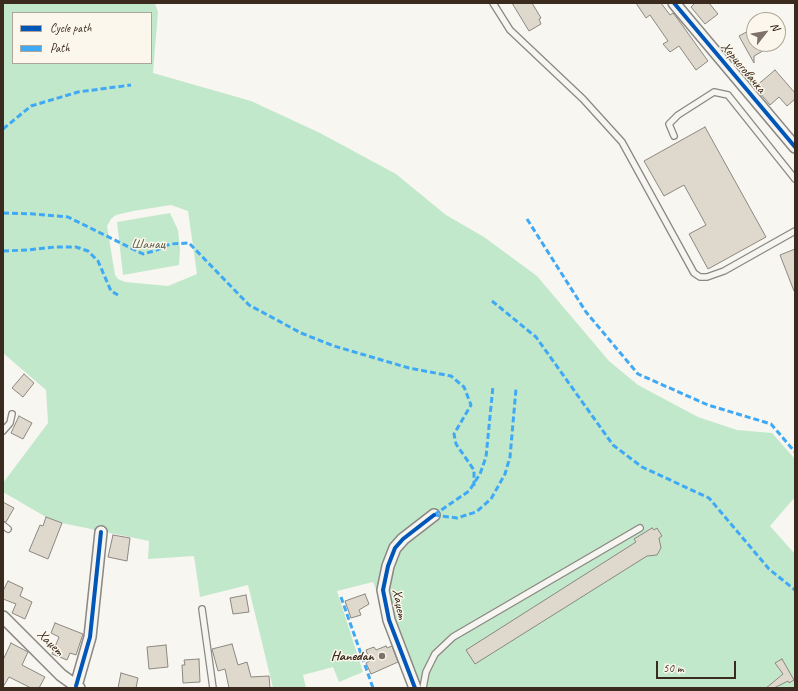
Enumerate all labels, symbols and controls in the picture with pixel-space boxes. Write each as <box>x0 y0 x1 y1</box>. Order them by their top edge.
legend <box>12 12 152 64</box>
north arrow <box>746 12 786 52</box>
text: Cycle path <box>50 20 92 36</box>
text: N <box>768 20 783 33</box>
street label: Херцеговачка <box>717 39 769 97</box>
text: Path <box>50 40 70 56</box>
park label: Шанац <box>131 236 165 252</box>
street label: Хаџет <box>388 588 410 620</box>
street label: Хаџет <box>33 626 67 660</box>
place label: Hanedan <box>331 648 374 664</box>
marker: Hanedan <box>377 651 387 661</box>
scale bar <box>658 653 738 679</box>
text: 50 m <box>663 660 683 676</box>

